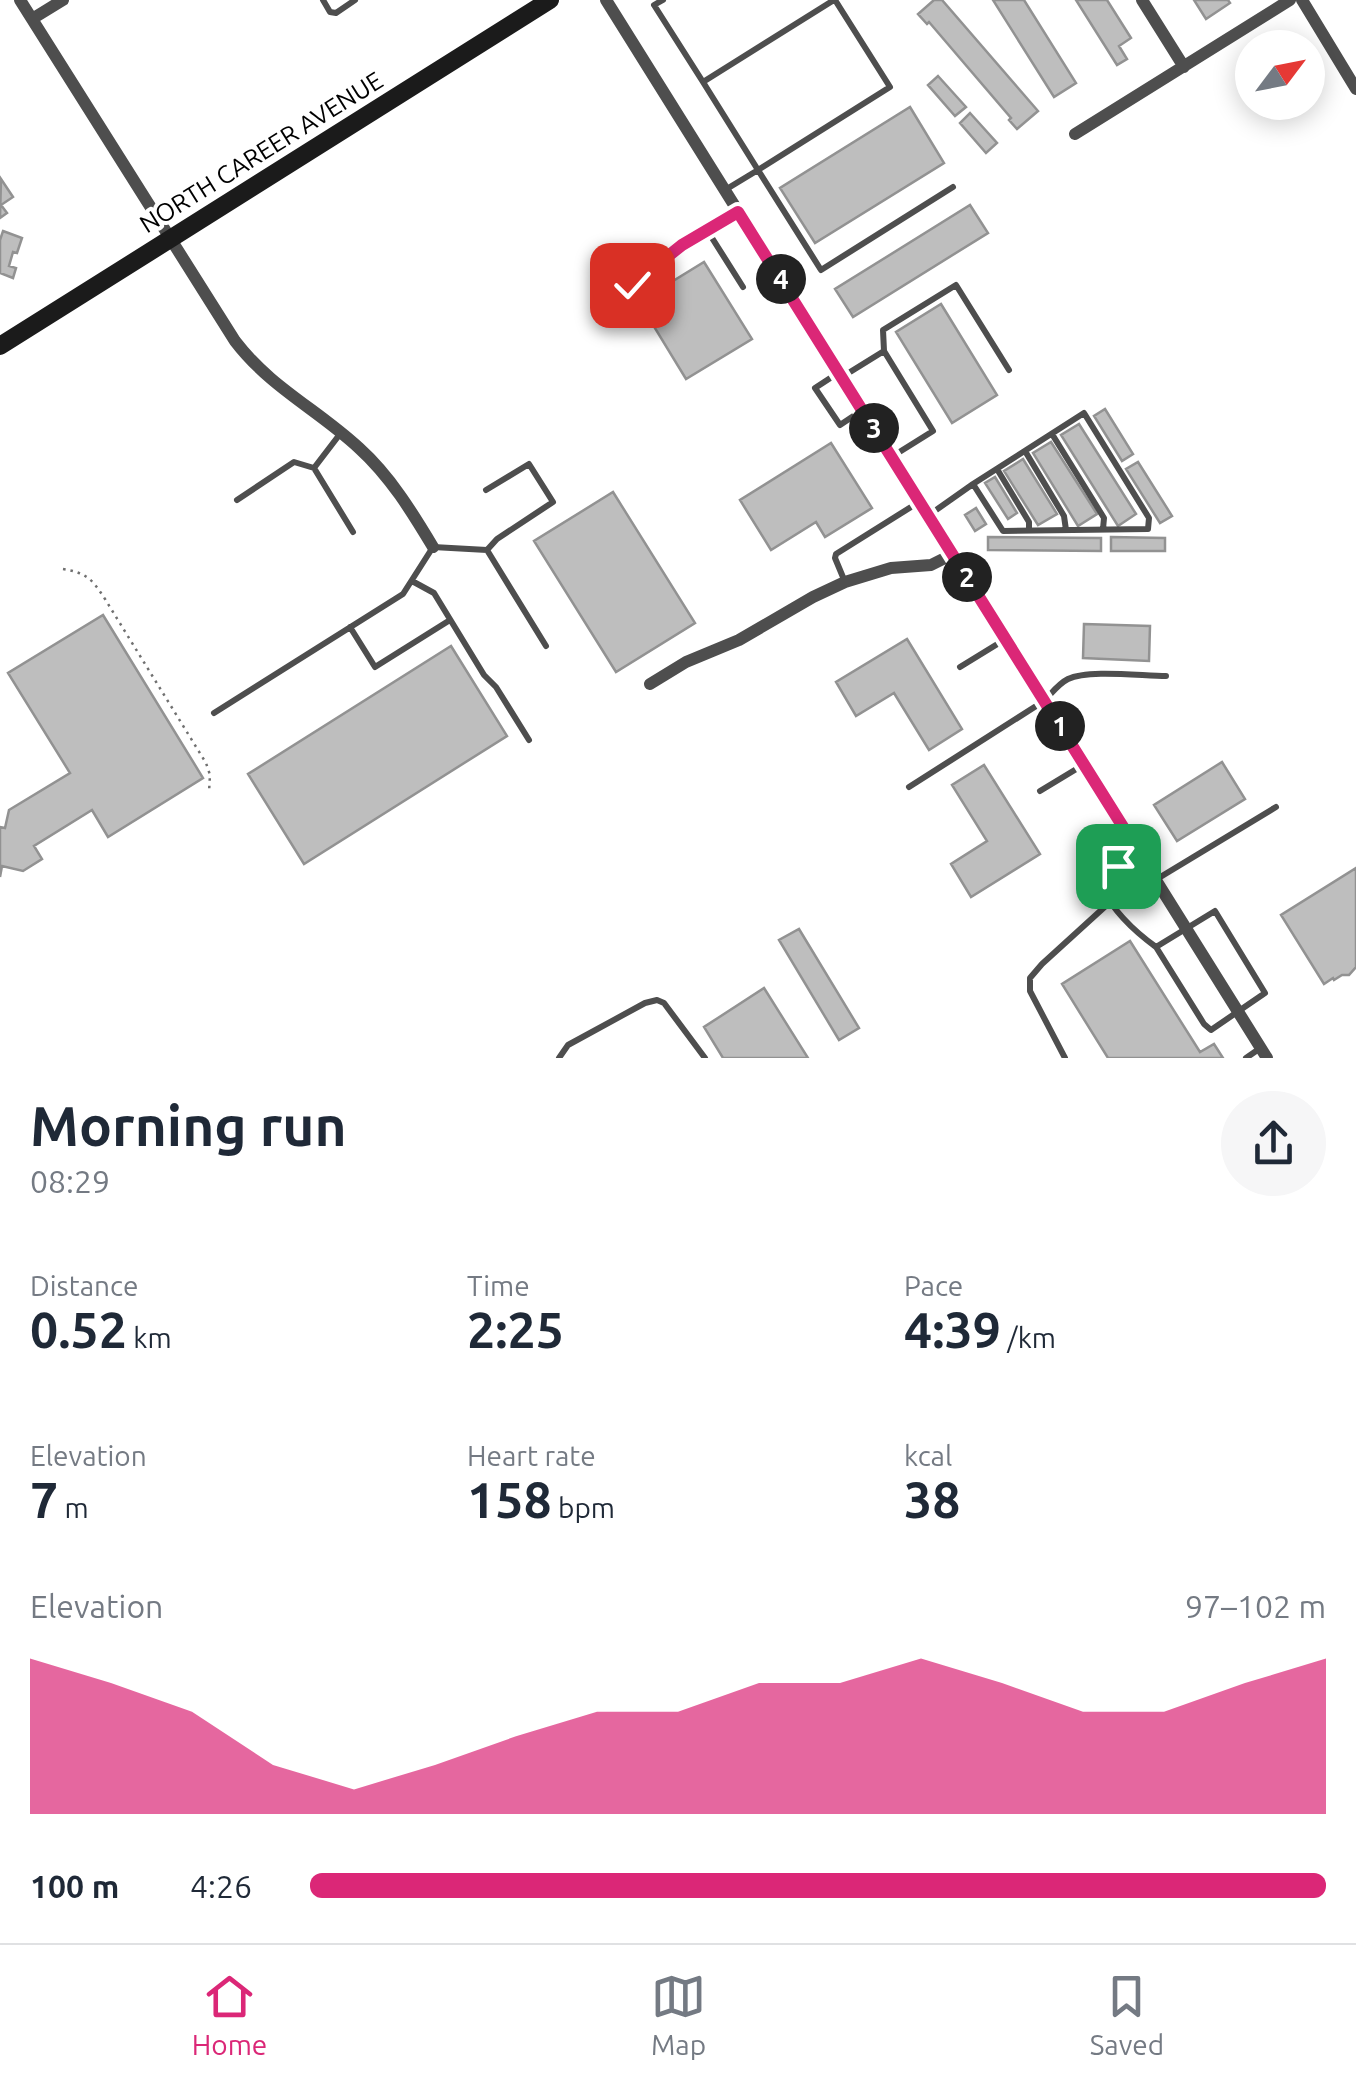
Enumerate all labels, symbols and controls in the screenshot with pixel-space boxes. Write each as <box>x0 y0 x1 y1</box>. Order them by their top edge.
north arrow <box>1235 30 1325 120</box>
map controls <box>1235 30 1325 120</box>
street label: NORTH CAREER AVENUE <box>135 66 387 238</box>
pin <box>590 243 675 328</box>
pin: 4 <box>756 254 806 304</box>
icon: check <box>605 258 660 313</box>
text: 4 <box>773 263 789 294</box>
pin: 3 <box>849 403 899 453</box>
text: 3 <box>866 412 882 443</box>
pin: 2 <box>942 552 992 602</box>
text: 2 <box>959 561 975 592</box>
pin: 1 <box>1035 701 1085 751</box>
text: 1 <box>1052 710 1068 741</box>
pin <box>1076 824 1161 909</box>
icon: arrive <box>1091 839 1146 894</box>
button: share <box>1221 1091 1326 1196</box>
text: Morning run <box>30 1095 347 1156</box>
text: 08:29 <box>30 1163 110 1199</box>
text: Distance <box>30 1270 138 1301</box>
text: Time <box>467 1270 530 1301</box>
text: Pace <box>904 1270 963 1301</box>
text: 0.52 <box>30 1301 127 1357</box>
text: 2:25 <box>467 1301 564 1357</box>
text: 4:39 <box>904 1301 1001 1357</box>
text: km <box>127 1322 172 1353</box>
text: /km <box>1001 1322 1056 1353</box>
text: Elevation <box>30 1440 147 1471</box>
text: Heart rate <box>467 1440 596 1471</box>
text: kcal <box>904 1440 952 1471</box>
text: 7 <box>30 1471 58 1527</box>
text: 158 <box>467 1471 552 1527</box>
text: 38 <box>904 1471 960 1527</box>
text: m <box>58 1492 89 1523</box>
text: bpm <box>552 1492 615 1523</box>
text: Elevation <box>30 1588 163 1624</box>
text: 97–102 m <box>1185 1588 1326 1624</box>
text: 100 m <box>30 1868 119 1904</box>
text: 4:26 <box>190 1868 252 1904</box>
tab: Home <box>192 1969 267 2060</box>
tab: Map <box>651 1969 706 2060</box>
tab: Saved <box>1090 1969 1164 2060</box>

